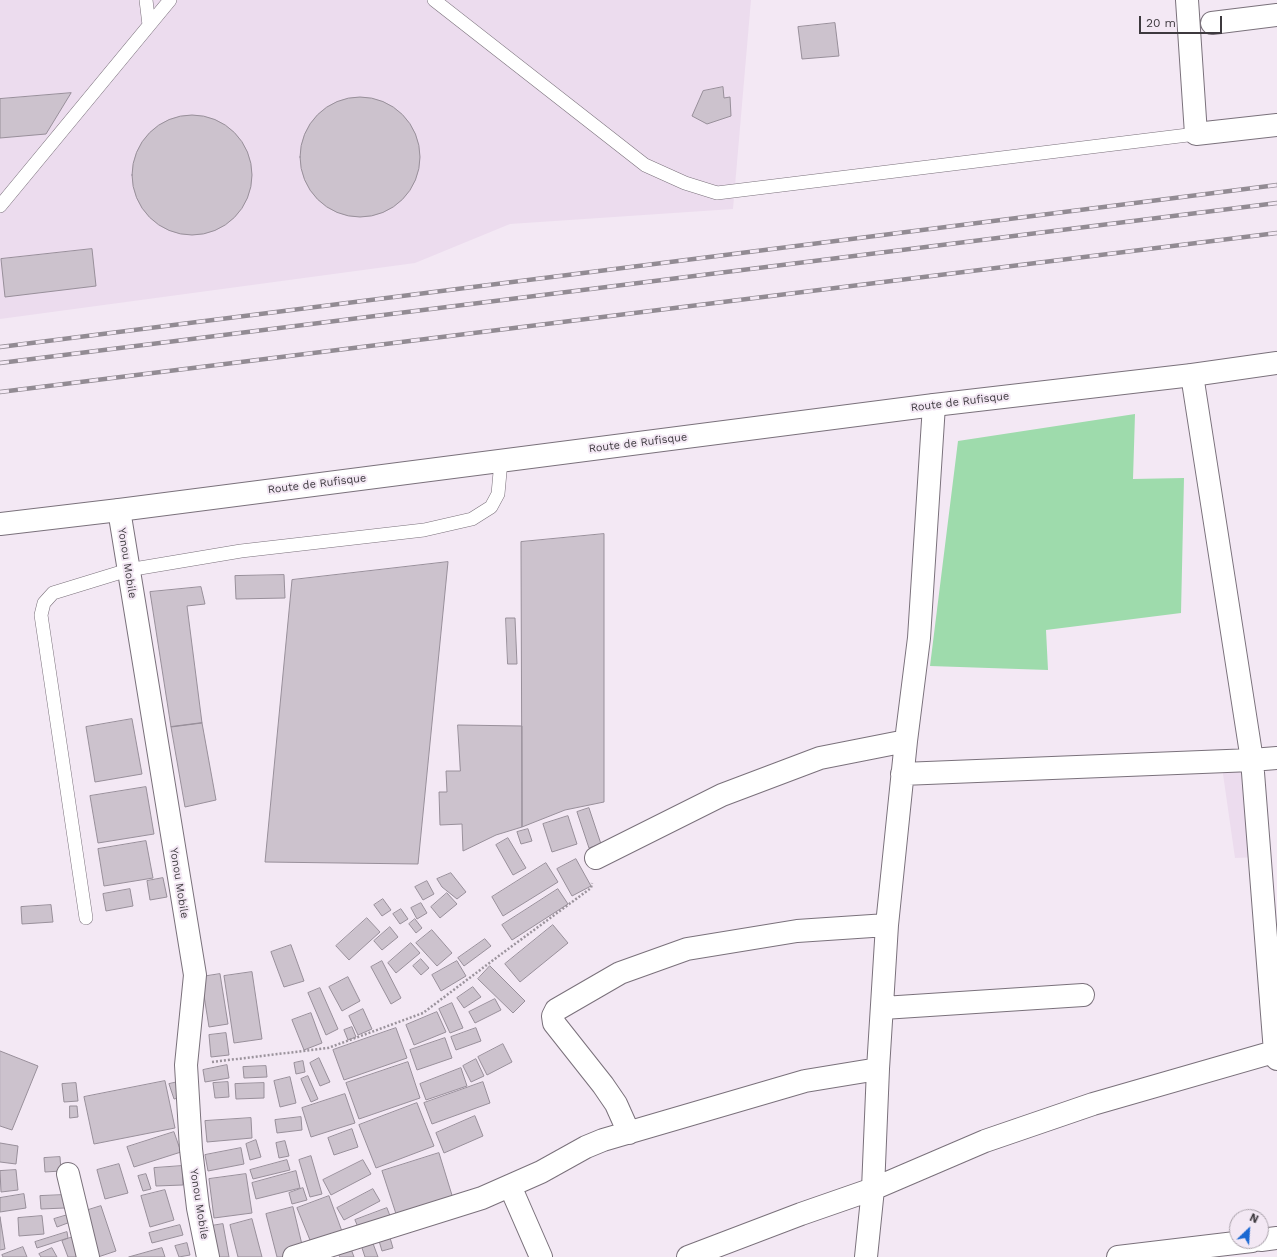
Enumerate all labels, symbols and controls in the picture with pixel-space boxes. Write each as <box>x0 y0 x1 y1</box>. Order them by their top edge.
scale bar <box>1141 8 1224 34</box>
text: 20 m <box>1146 16 1176 30</box>
street label: Route de Rufisque <box>910 389 1010 415</box>
street label: Route de Rufisque <box>588 430 688 456</box>
street label: Route de Rufisque <box>267 471 367 497</box>
street label: Yonou Mobile <box>115 527 139 599</box>
street label: Yonou Mobile <box>167 847 191 919</box>
street label: Yonou Mobile <box>187 1168 211 1240</box>
north arrow <box>1229 1209 1269 1249</box>
text: N <box>1247 1211 1260 1226</box>

